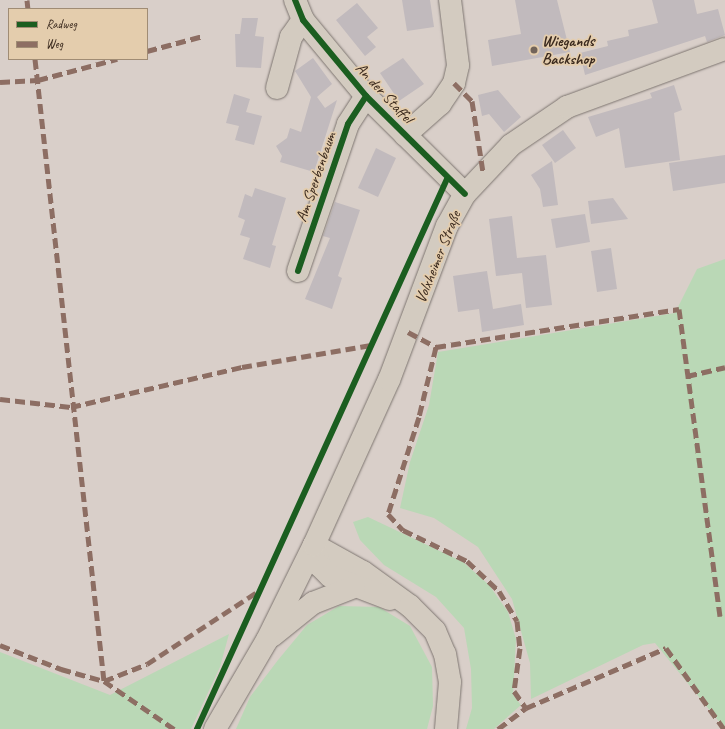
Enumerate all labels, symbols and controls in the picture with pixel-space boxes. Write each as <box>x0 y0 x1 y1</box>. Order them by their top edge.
legend <box>8 8 148 60</box>
text: Radweg <box>46 16 77 32</box>
place label: Wiegands Backshop <box>542 31 594 69</box>
text: Weg <box>46 36 63 52</box>
marker: Wiegands Backshop <box>529 45 539 55</box>
street label: An der Staffel <box>351 59 417 127</box>
street label: Am Sperbenbaum <box>292 130 340 224</box>
street label: Volxheimer Straße <box>411 208 465 306</box>

